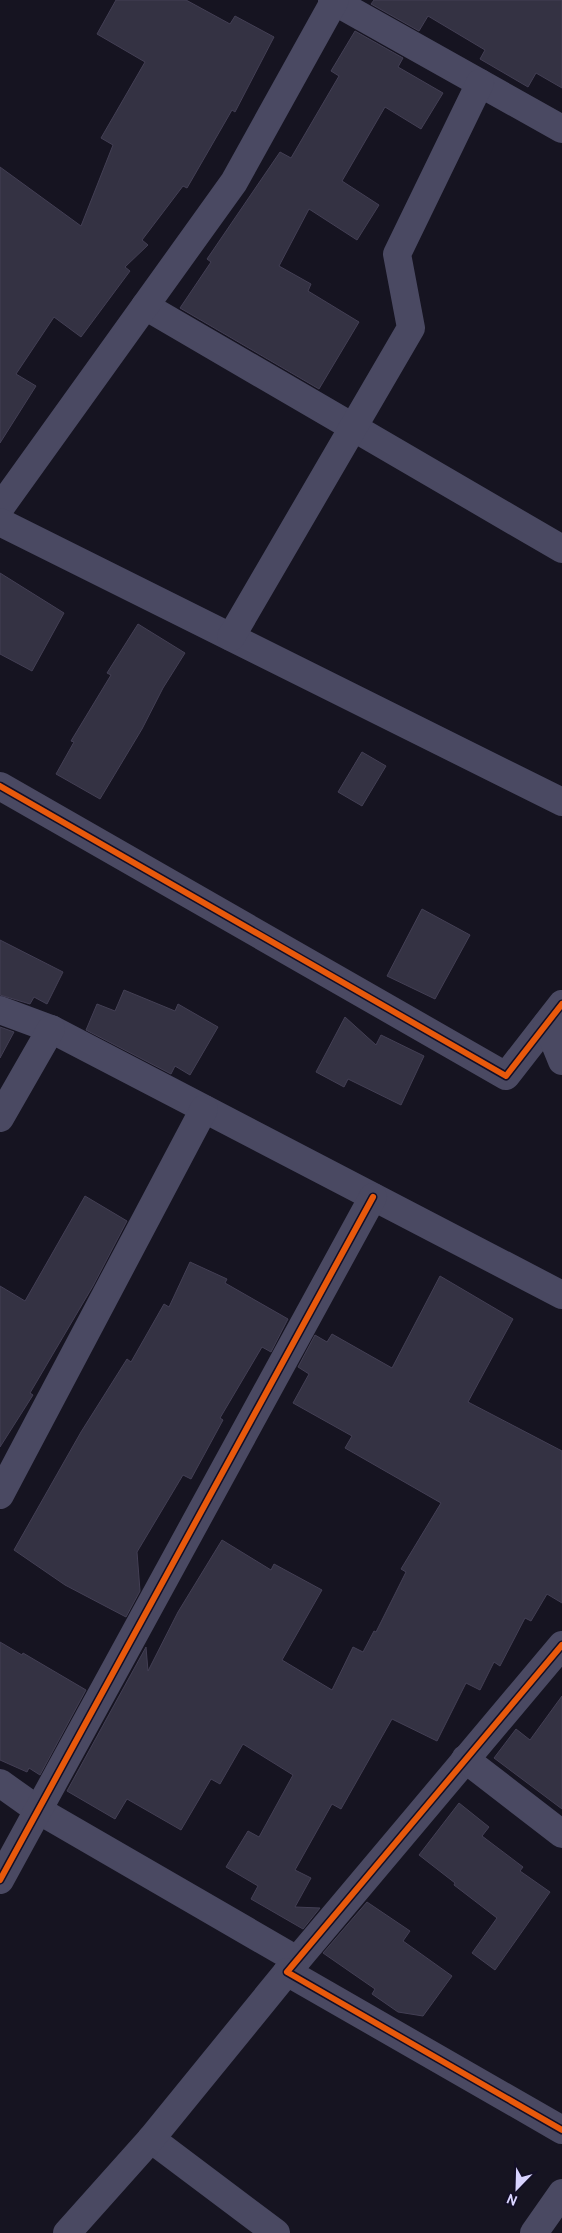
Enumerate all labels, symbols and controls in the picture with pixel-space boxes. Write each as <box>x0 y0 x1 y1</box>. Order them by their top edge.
north arrow <box>492 2163 542 2213</box>
text: N <box>505 2189 520 2208</box>

